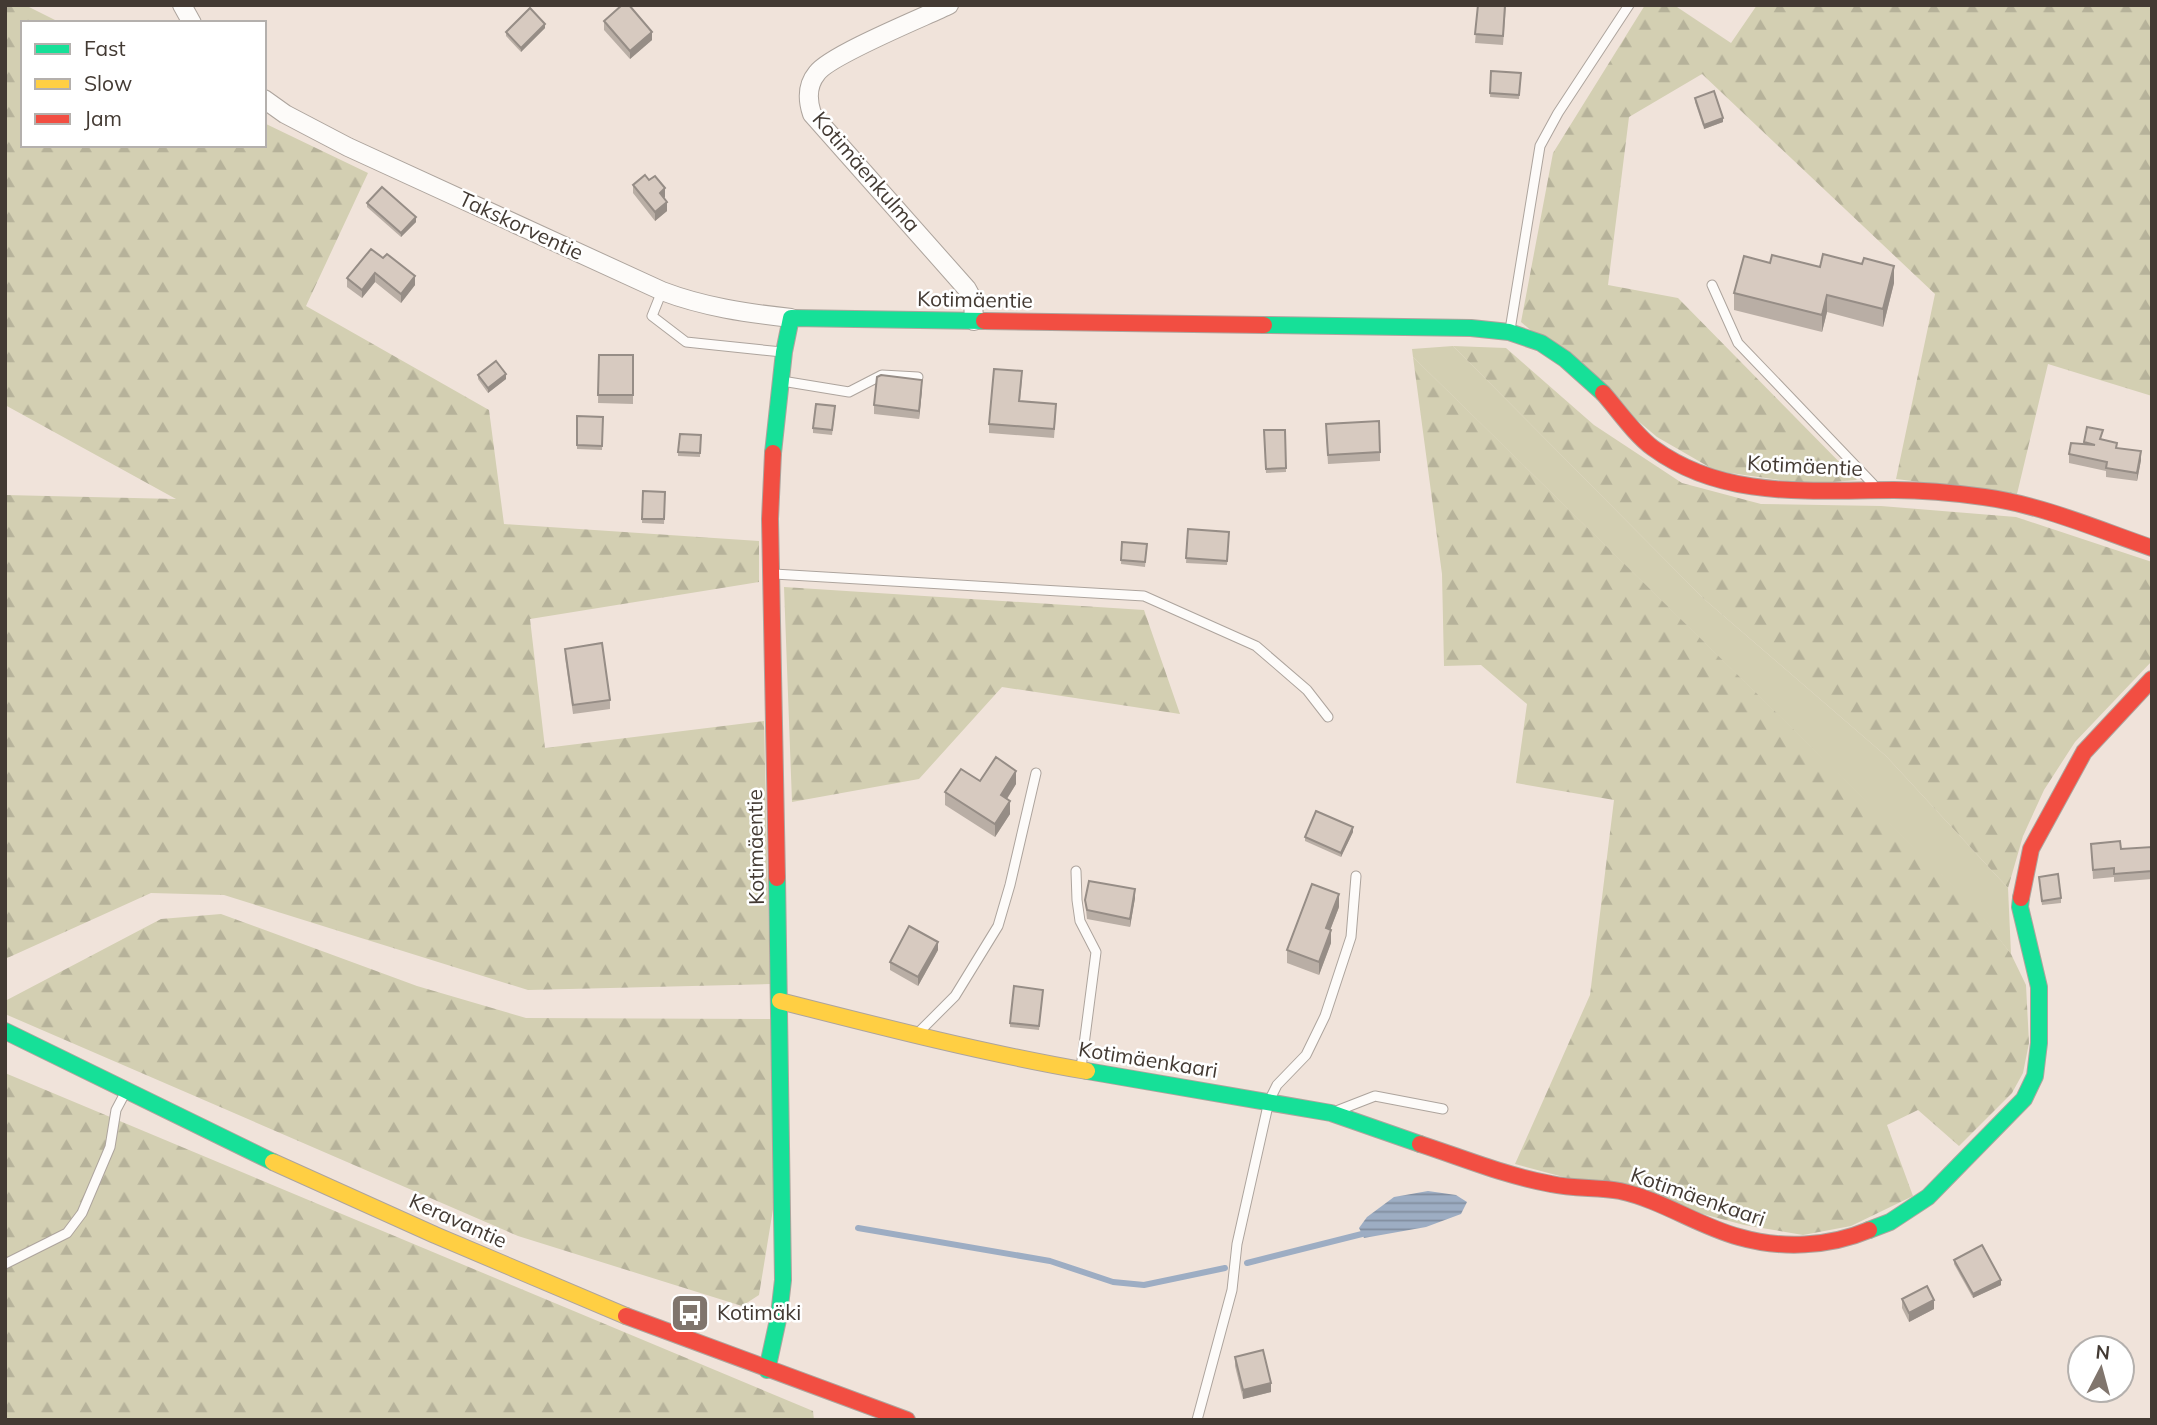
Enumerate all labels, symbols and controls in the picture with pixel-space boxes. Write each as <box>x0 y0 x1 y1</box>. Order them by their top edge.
legend <box>21 21 266 147</box>
text: Fast <box>84 35 126 61</box>
text: Slow <box>84 70 132 96</box>
text: Jam <box>84 105 122 131</box>
street label: Kotimäenkulma <box>807 106 926 237</box>
street label: Takskorventie <box>455 185 588 265</box>
street label: Kotimäentie <box>917 285 1033 313</box>
street label: Kotimäentie <box>1747 449 1864 481</box>
street label: Kotimäentie <box>741 789 769 905</box>
street label: Kotimäenkaari <box>1077 1035 1220 1083</box>
street label: Kotimäenkaari <box>1628 1161 1769 1231</box>
street label: Keravantie <box>406 1187 511 1253</box>
bus stop icon: Kotimäki <box>669 1292 711 1334</box>
place label: Kotimäki <box>717 1299 801 1325</box>
north arrow <box>2066 1334 2136 1404</box>
text: N <box>2094 1339 2111 1365</box>

